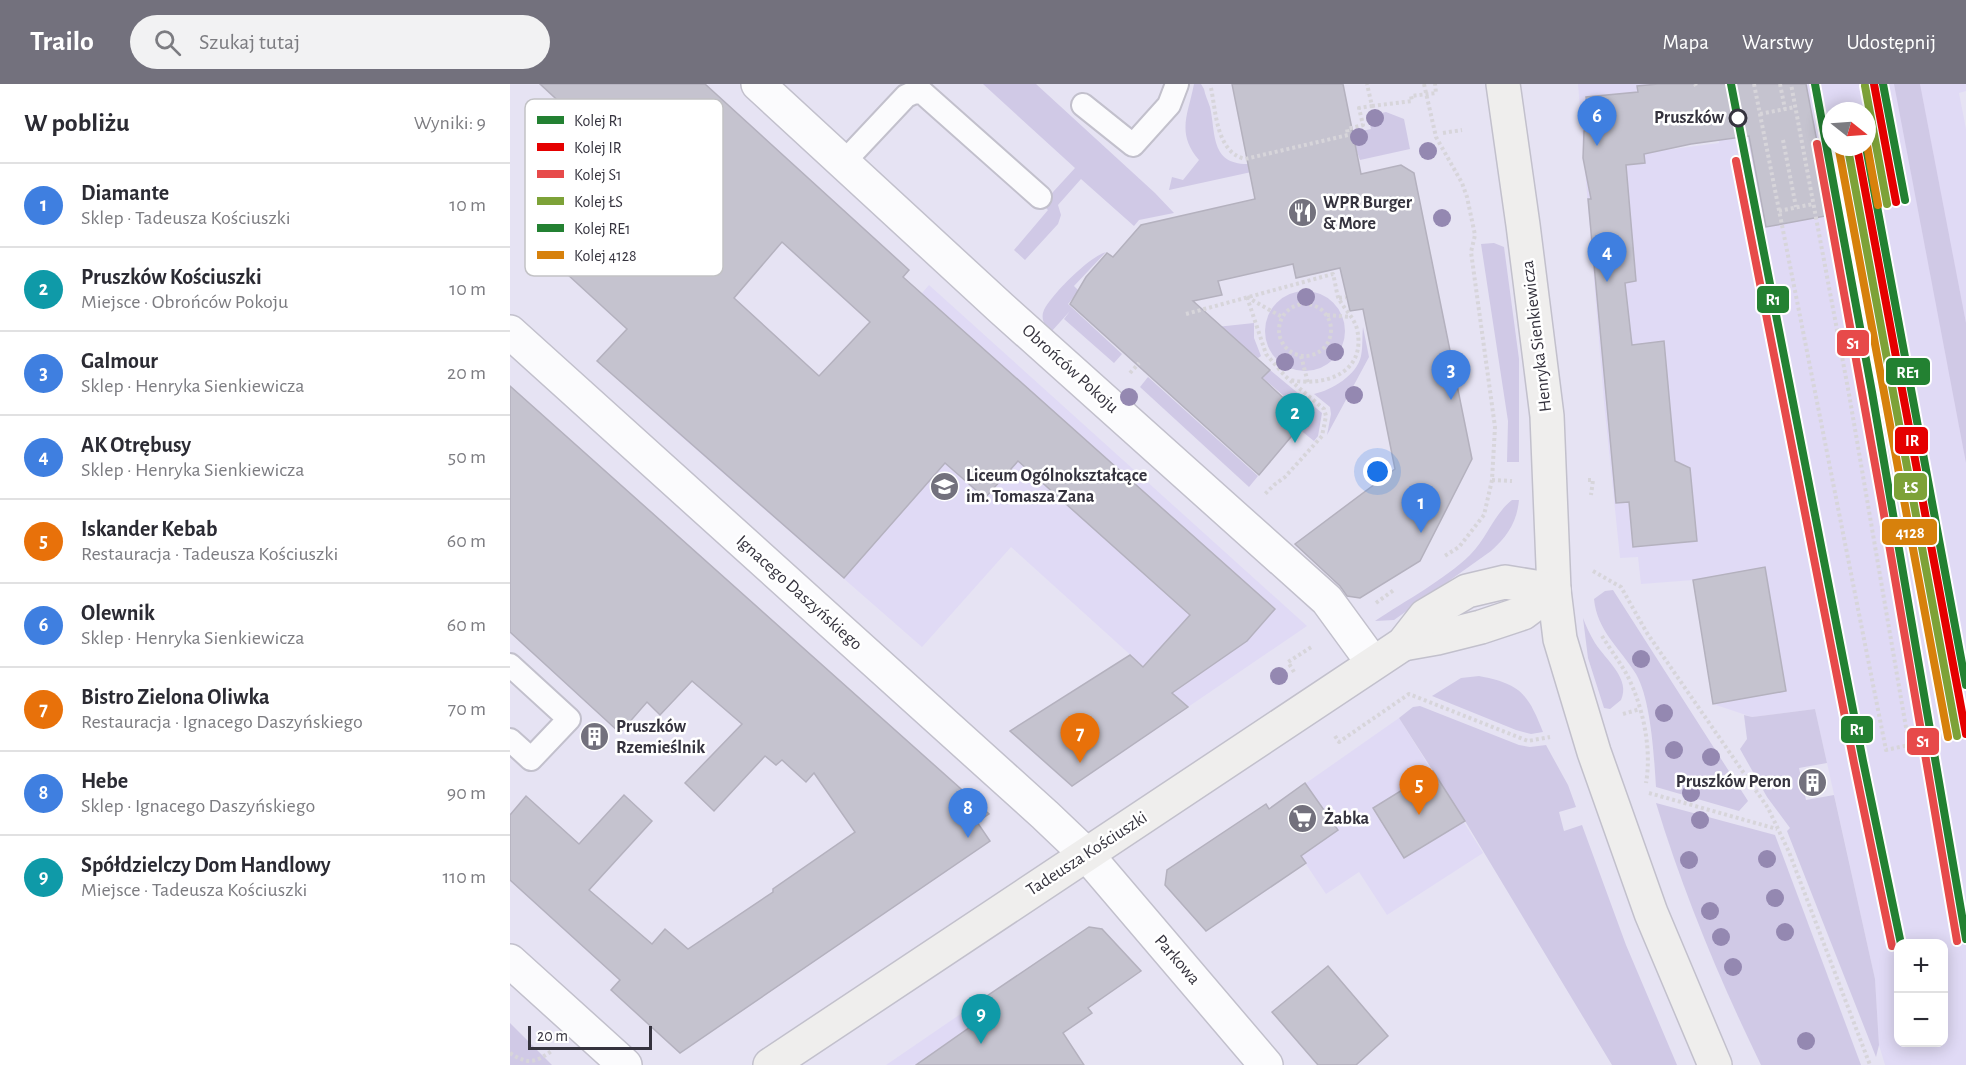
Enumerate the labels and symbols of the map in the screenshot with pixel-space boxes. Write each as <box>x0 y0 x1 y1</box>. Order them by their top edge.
pin: 6 <box>1578 97 1616 146</box>
legend <box>525 99 723 276</box>
north arrow <box>1822 102 1876 156</box>
place label: Pruszków <box>1654 109 1724 127</box>
marker: Pruszków <box>1729 109 1747 127</box>
text: Kolej R1 <box>574 113 623 130</box>
text: Kolej IR <box>574 140 622 157</box>
text: Kolej S1 <box>574 167 622 184</box>
text: Kolej ŁS <box>574 194 623 211</box>
place label: WPR Burger & More <box>1323 194 1413 233</box>
restaurant icon: WPR Burger & More <box>1286 197 1318 229</box>
text: Kolej RE1 <box>574 221 631 238</box>
pin: 4 <box>1588 232 1626 282</box>
text: Kolej 4128 <box>574 248 637 265</box>
street label: Henryka Sienkiewicza <box>1519 259 1555 413</box>
line badge: R1 <box>1756 285 1790 314</box>
text: R1 <box>1765 292 1781 308</box>
street label: Obrońców Pokoju <box>1018 321 1122 417</box>
line badge: S1 <box>1836 329 1870 357</box>
text: S1 <box>1846 336 1860 352</box>
pin: 3 <box>1432 350 1470 400</box>
line badge: RE1 <box>1885 357 1931 386</box>
text: RE1 <box>1896 365 1920 381</box>
pin: 2 <box>1276 394 1314 443</box>
line badge: IR <box>1894 426 1929 455</box>
text: IR <box>1905 433 1920 449</box>
your location <box>1363 457 1392 486</box>
place label: Liceum Ogólnokształcące im. Tomasza Zana <box>966 467 1147 506</box>
school or university icon: Liceum Ogólnokształcące im. Tomasza Zana <box>929 470 961 502</box>
line badge: ŁS <box>1893 472 1928 501</box>
text: ŁS <box>1902 480 1919 496</box>
pin: 1 <box>1402 484 1440 533</box>
line badge: 4128 <box>1881 518 1938 546</box>
text: 4128 <box>1895 525 1925 541</box>
street label: Ignacego Daszyńskiego <box>733 532 865 654</box>
pin: 7 <box>1060 714 1100 763</box>
line badge: R1 <box>1840 715 1874 744</box>
place label: Pruszków Rzemieślnik <box>616 718 705 757</box>
building icon: Pruszków Rzemieślnik <box>579 721 611 753</box>
text: R1 <box>1849 722 1865 738</box>
line badge: S1 <box>1906 727 1940 756</box>
text: S1 <box>1916 734 1930 750</box>
pin: 5 <box>1400 766 1438 815</box>
building icon: Pruszków Peron <box>1796 766 1828 798</box>
place label: Pruszków Peron <box>1676 773 1791 791</box>
pin: 8 <box>948 788 988 838</box>
supermarket icon: Żabka <box>1287 803 1319 835</box>
place label: Żabka <box>1324 807 1370 828</box>
street label: Tadeusza Kościuszki <box>1023 808 1151 900</box>
street label: Parkowa <box>1151 932 1203 988</box>
pin: 9 <box>962 994 1000 1044</box>
scale bar <box>528 1023 652 1050</box>

